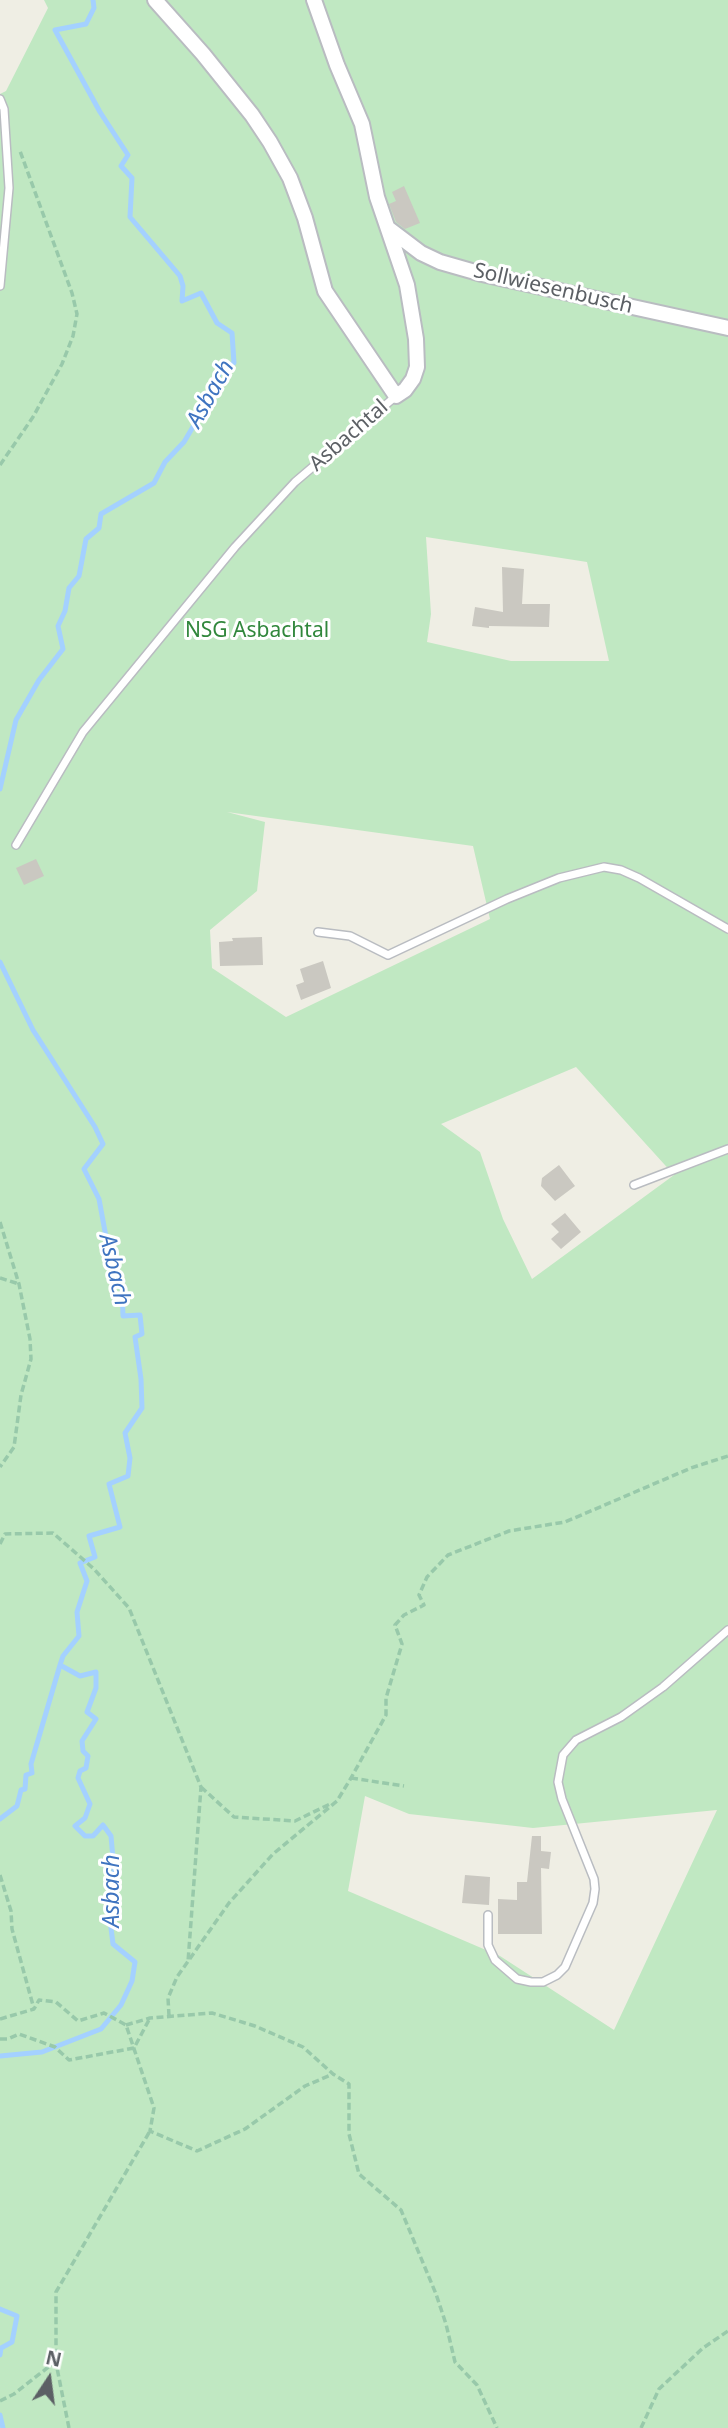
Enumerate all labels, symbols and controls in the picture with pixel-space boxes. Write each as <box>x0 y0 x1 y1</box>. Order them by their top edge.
street label: Sollwiesenbusch <box>471 258 635 320</box>
water label: Asbach <box>181 355 241 433</box>
street label: Asbachtal <box>305 395 393 477</box>
park label: NSG Asbachtal <box>185 618 329 644</box>
water label: Asbach <box>92 1231 136 1309</box>
water label: Asbach <box>98 1855 126 1927</box>
north arrow <box>14 2344 84 2414</box>
text: N <box>43 2344 64 2373</box>

